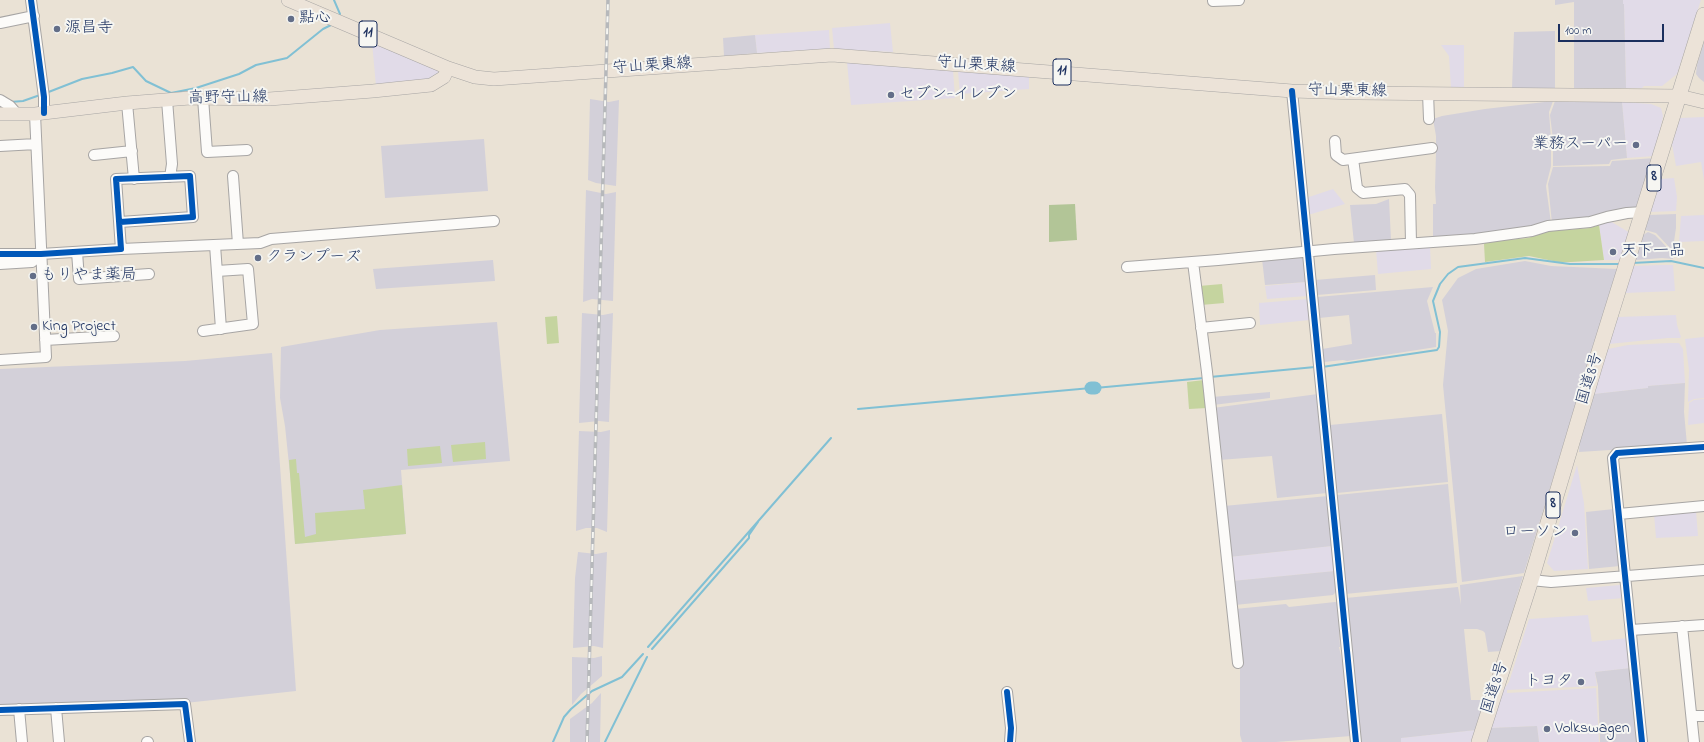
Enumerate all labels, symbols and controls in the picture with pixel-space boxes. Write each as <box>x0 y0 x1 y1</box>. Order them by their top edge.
place label: 點心 <box>299 9 331 29</box>
marker: 點心 <box>286 14 296 24</box>
scale bar <box>1560 16 1666 42</box>
place label: 源昌寺 <box>65 19 113 39</box>
road number: 11 <box>359 21 377 47</box>
text: 100 m <box>1565 22 1592 40</box>
marker: 源昌寺 <box>52 24 62 34</box>
street label: 守山栗東線 <box>935 54 1017 78</box>
street label: 守山栗東線 <box>611 55 693 79</box>
road number: 11 <box>1053 59 1071 85</box>
street label: 守山栗東線 <box>1307 82 1387 102</box>
place label: セブン-イレブン <box>899 85 1017 105</box>
street label: 高野守山線 <box>188 89 268 109</box>
marker: セブン-イレブン <box>886 90 896 100</box>
place label: 業務スーパー <box>1533 135 1628 155</box>
marker: 業務スーパー <box>1631 140 1641 150</box>
road number: 8 <box>1647 165 1661 191</box>
place label: 天下一品 <box>1621 242 1685 262</box>
marker: 天下一品 <box>1608 247 1618 257</box>
place label: クランプーズ <box>266 248 361 268</box>
marker: クランプーズ <box>253 253 263 263</box>
place label: もりやま薬局 <box>41 266 137 286</box>
marker: もりやま薬局 <box>28 271 38 281</box>
place label: King Project <box>42 317 116 337</box>
marker: King Project <box>29 322 39 332</box>
street label: 国道8号 <box>1574 350 1608 408</box>
road number: 8 <box>1546 492 1560 518</box>
place label: ローソン <box>1503 523 1567 543</box>
marker: ローソン <box>1570 528 1580 538</box>
street label: 国道8号 <box>1479 659 1513 717</box>
place label: トヨタ <box>1525 672 1573 692</box>
marker: トヨタ <box>1576 677 1586 687</box>
place label: Volkswagen <box>1555 719 1630 739</box>
marker: Volkswagen <box>1542 724 1552 734</box>

